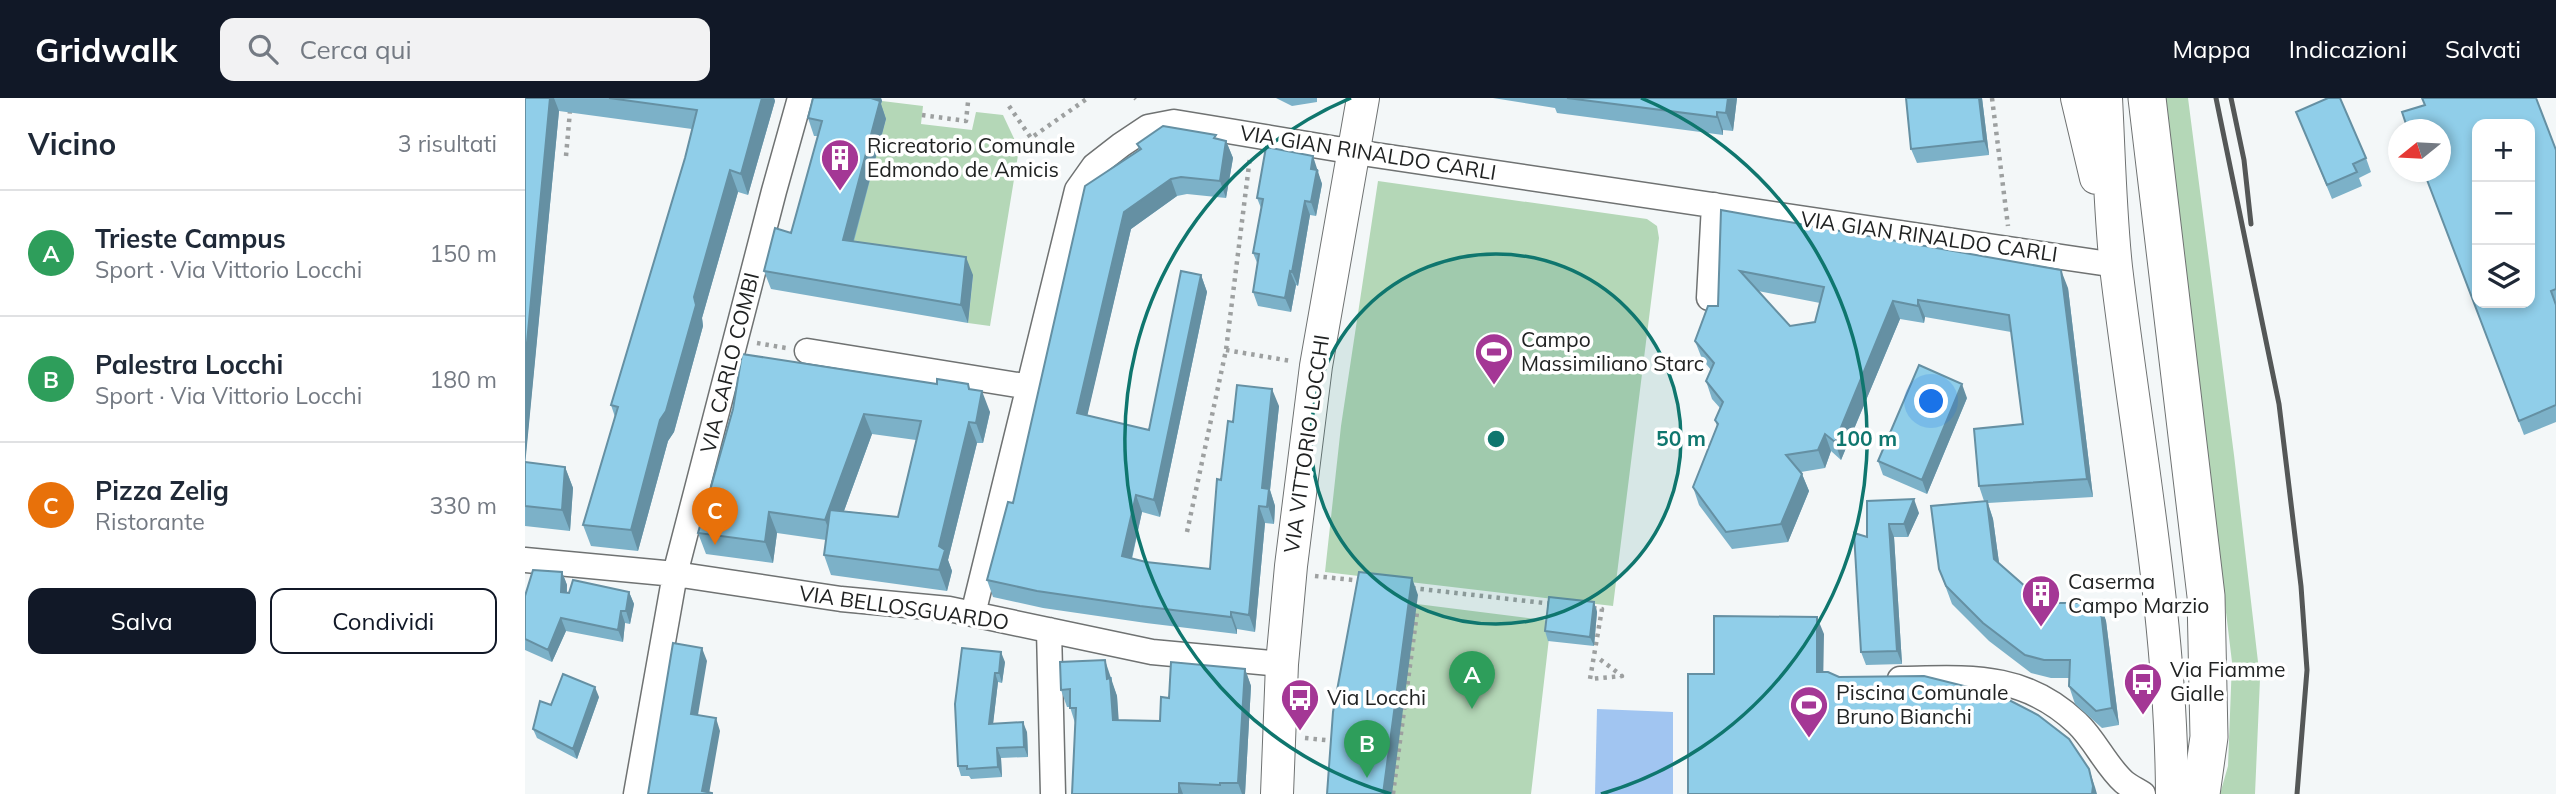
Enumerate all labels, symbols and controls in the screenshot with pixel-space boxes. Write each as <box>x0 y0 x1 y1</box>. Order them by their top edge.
search box <box>220 18 710 81</box>
text: Gridwalk <box>35 29 178 70</box>
icon: search <box>244 30 282 68</box>
text: Cerca qui <box>300 33 412 66</box>
text: Mappa <box>2172 34 2251 64</box>
text: Indicazioni <box>2289 34 2407 64</box>
text: Salvati <box>2445 34 2521 64</box>
street label: VIA GIAN RINALDO CARLI <box>1238 119 1498 185</box>
north arrow <box>2388 119 2451 182</box>
map controls <box>2472 119 2535 308</box>
button: + <box>2472 119 2535 182</box>
text: Vicino <box>28 125 116 163</box>
text: 3 risultati <box>398 129 497 158</box>
place label: Ricreatorio Comunale Edmondo de Amicis <box>867 132 1075 182</box>
building icon: Ricreatorio Comunale Edmondo de Amicis <box>819 137 861 192</box>
button: − <box>2472 182 2535 245</box>
street label: VIA GIAN RINALDO CARLI <box>1799 205 2059 267</box>
text: Trieste Campus <box>95 222 286 255</box>
text: A <box>42 239 60 268</box>
text: 150 m <box>429 239 497 268</box>
button: layers <box>2472 245 2535 308</box>
text: Sport · Via Vittorio Locchi <box>95 255 362 284</box>
street label: VIA CARLO COMBI <box>694 270 764 456</box>
place label: Campo Massimiliano Starc <box>1521 326 1704 376</box>
sports icon: Campo Massimiliano Starc <box>1473 331 1515 386</box>
street label: VIA VITTORIO LOCCHI <box>1278 333 1334 555</box>
text: Palestra Locchi <box>95 348 283 381</box>
text: B <box>43 365 59 394</box>
text: 180 m <box>429 365 497 394</box>
text: Sport · Via Vittorio Locchi <box>95 381 362 410</box>
your location <box>1914 384 1948 418</box>
text: 50 m <box>1656 425 1706 451</box>
text: 100 m <box>1835 425 1897 451</box>
centre of rings <box>1484 427 1508 451</box>
text: Pizza Zelig <box>95 474 229 507</box>
pin: C <box>692 487 738 545</box>
text: C <box>43 491 59 520</box>
text: 330 m <box>429 491 497 520</box>
text: Ristorante <box>95 507 205 536</box>
place label: Caserma Campo Marzio <box>2068 568 2209 618</box>
building icon: Caserma Campo Marzio <box>2020 573 2062 628</box>
street label: VIA BELLOSGUARDO <box>798 579 1011 635</box>
button: Salva <box>28 588 256 654</box>
button: Condividi <box>270 588 497 654</box>
pin: A <box>1449 651 1495 709</box>
place label: Via Fiamme Gialle <box>2170 656 2285 706</box>
bus stop icon: Via Fiamme Gialle <box>2122 661 2164 716</box>
bus stop icon: Via Locchi <box>1279 677 1321 732</box>
place label: Piscina Comunale Bruno Bianchi <box>1836 679 2008 729</box>
place label: Via Locchi <box>1327 684 1426 710</box>
sports icon: Piscina Comunale Bruno Bianchi <box>1788 684 1830 739</box>
pin: B <box>1344 720 1390 778</box>

